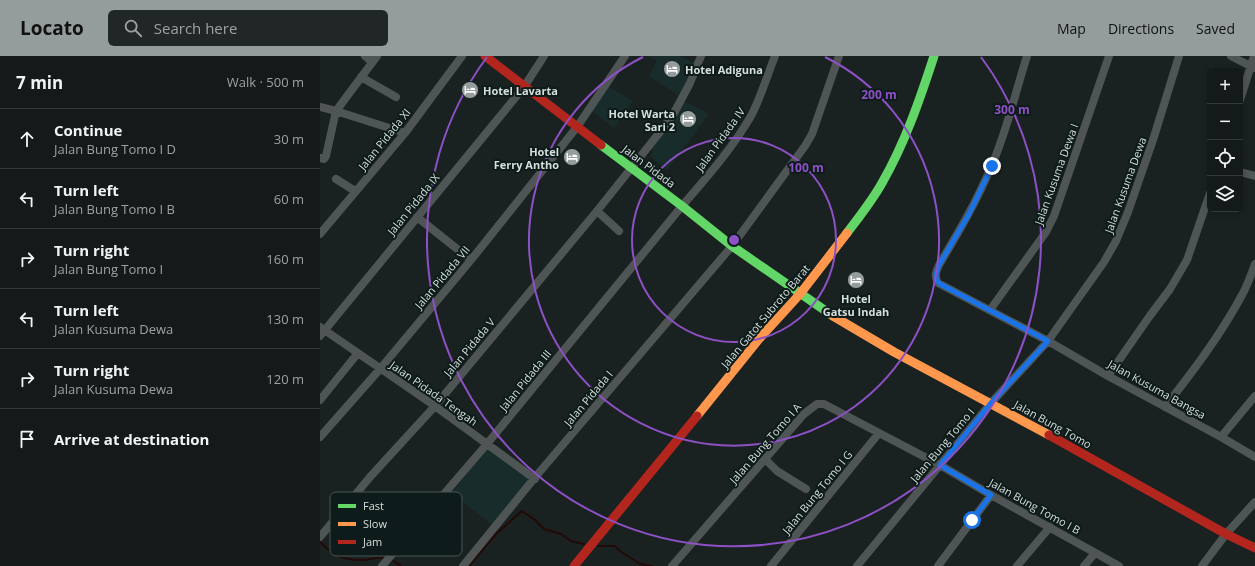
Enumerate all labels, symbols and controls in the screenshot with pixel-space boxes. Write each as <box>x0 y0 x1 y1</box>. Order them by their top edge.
search box <box>108 10 388 46</box>
text: Locato <box>20 15 84 41</box>
icon: search <box>122 17 144 39</box>
text: Search here <box>154 18 237 38</box>
text: Map <box>1057 19 1086 38</box>
text: Directions <box>1108 19 1174 38</box>
text: Saved <box>1196 19 1235 38</box>
hotel icon: Hotel Adiguna <box>662 59 682 79</box>
place label: Hotel Adiguna <box>685 62 763 77</box>
map controls <box>1207 68 1243 212</box>
button: + <box>1207 68 1243 104</box>
text: 7 min <box>16 71 63 94</box>
text: Walk · 500 m <box>227 73 304 91</box>
hotel icon: Hotel Lavarta <box>460 80 480 100</box>
place label: Hotel Lavarta <box>483 83 558 98</box>
text: 200 m <box>861 86 897 103</box>
text: 300 m <box>994 101 1030 118</box>
street label: Jalan Pidada IV <box>691 104 748 175</box>
button: − <box>1207 104 1243 140</box>
street label: Jalan Pidada XI <box>354 105 413 174</box>
place label: Hotel Warta Sari 2 <box>609 106 675 134</box>
hotel icon: Hotel Warta Sari 2 <box>678 109 698 129</box>
text: Continue <box>54 120 122 140</box>
street label: Jalan Kusuma Dewa I <box>1030 121 1081 228</box>
icon: ahead <box>16 128 38 150</box>
text: 30 m <box>274 130 304 148</box>
street label: Jalan Kusuma Dewa <box>1100 135 1149 236</box>
text: Jalan Bung Tomo I D <box>54 140 176 158</box>
button: locate <box>1207 140 1243 176</box>
street label: Jalan Pidada <box>619 141 679 191</box>
place label: Hotel Ferry Antho <box>494 144 559 172</box>
hotel icon: Hotel Ferry Antho <box>562 147 582 167</box>
route end <box>983 157 1001 175</box>
text: 100 m <box>788 159 824 176</box>
street label: Jalan Pidada IX <box>383 170 443 239</box>
button: layers <box>1207 176 1243 212</box>
text: Turn left <box>54 180 119 200</box>
icon: left <box>16 188 38 210</box>
text: 60 m <box>274 190 304 208</box>
text: Jalan Bung Tomo I B <box>54 200 175 218</box>
centre of rings <box>727 233 741 247</box>
text: Turn right <box>54 240 129 260</box>
street label: Jalan Pidada VII <box>410 242 473 313</box>
icon: right <box>16 248 38 270</box>
text: 160 m <box>266 250 304 268</box>
text: Jalan Bung Tomo I <box>54 260 163 278</box>
street label: Jalan Gatot Subroto Barat <box>717 261 813 372</box>
hotel icon: Hotel Gatsu Indah <box>846 270 866 290</box>
place label: Hotel Gatsu Indah <box>823 291 889 319</box>
text: Turn left <box>54 300 119 320</box>
icon: left <box>16 308 38 330</box>
text: 130 m <box>266 310 304 328</box>
street label: Jalan Pidada V <box>439 314 498 380</box>
text: Jalan Kusuma Dewa <box>54 320 173 338</box>
street label: Jalan Pidada III <box>495 346 554 415</box>
street label: Jalan Kusuma Bangsa <box>1105 355 1209 422</box>
street label: Jalan Pidada Tengah <box>387 357 481 429</box>
text: Turn right <box>54 360 129 380</box>
street label: Jalan Pidada I <box>560 367 616 430</box>
icon: right <box>16 368 38 390</box>
text: 120 m <box>266 370 304 388</box>
text: Jalan Kusuma Dewa <box>54 380 173 398</box>
street label: Jalan Bung Tomo <box>1011 396 1095 452</box>
street label: Jalan Bung Tomo I A <box>725 399 804 487</box>
street label: Jalan Bung Tomo I <box>906 405 977 486</box>
icon: arrive <box>16 428 38 450</box>
text: Arrive at destination <box>54 429 209 449</box>
street label: Jalan Bung Tomo I G <box>778 447 855 538</box>
street label: Jalan Bung Tomo I B <box>986 474 1083 537</box>
legend <box>330 492 462 556</box>
text: Fast <box>363 498 384 513</box>
route start <box>963 511 981 529</box>
text: Slow <box>363 516 387 531</box>
text: Jam <box>362 534 382 549</box>

